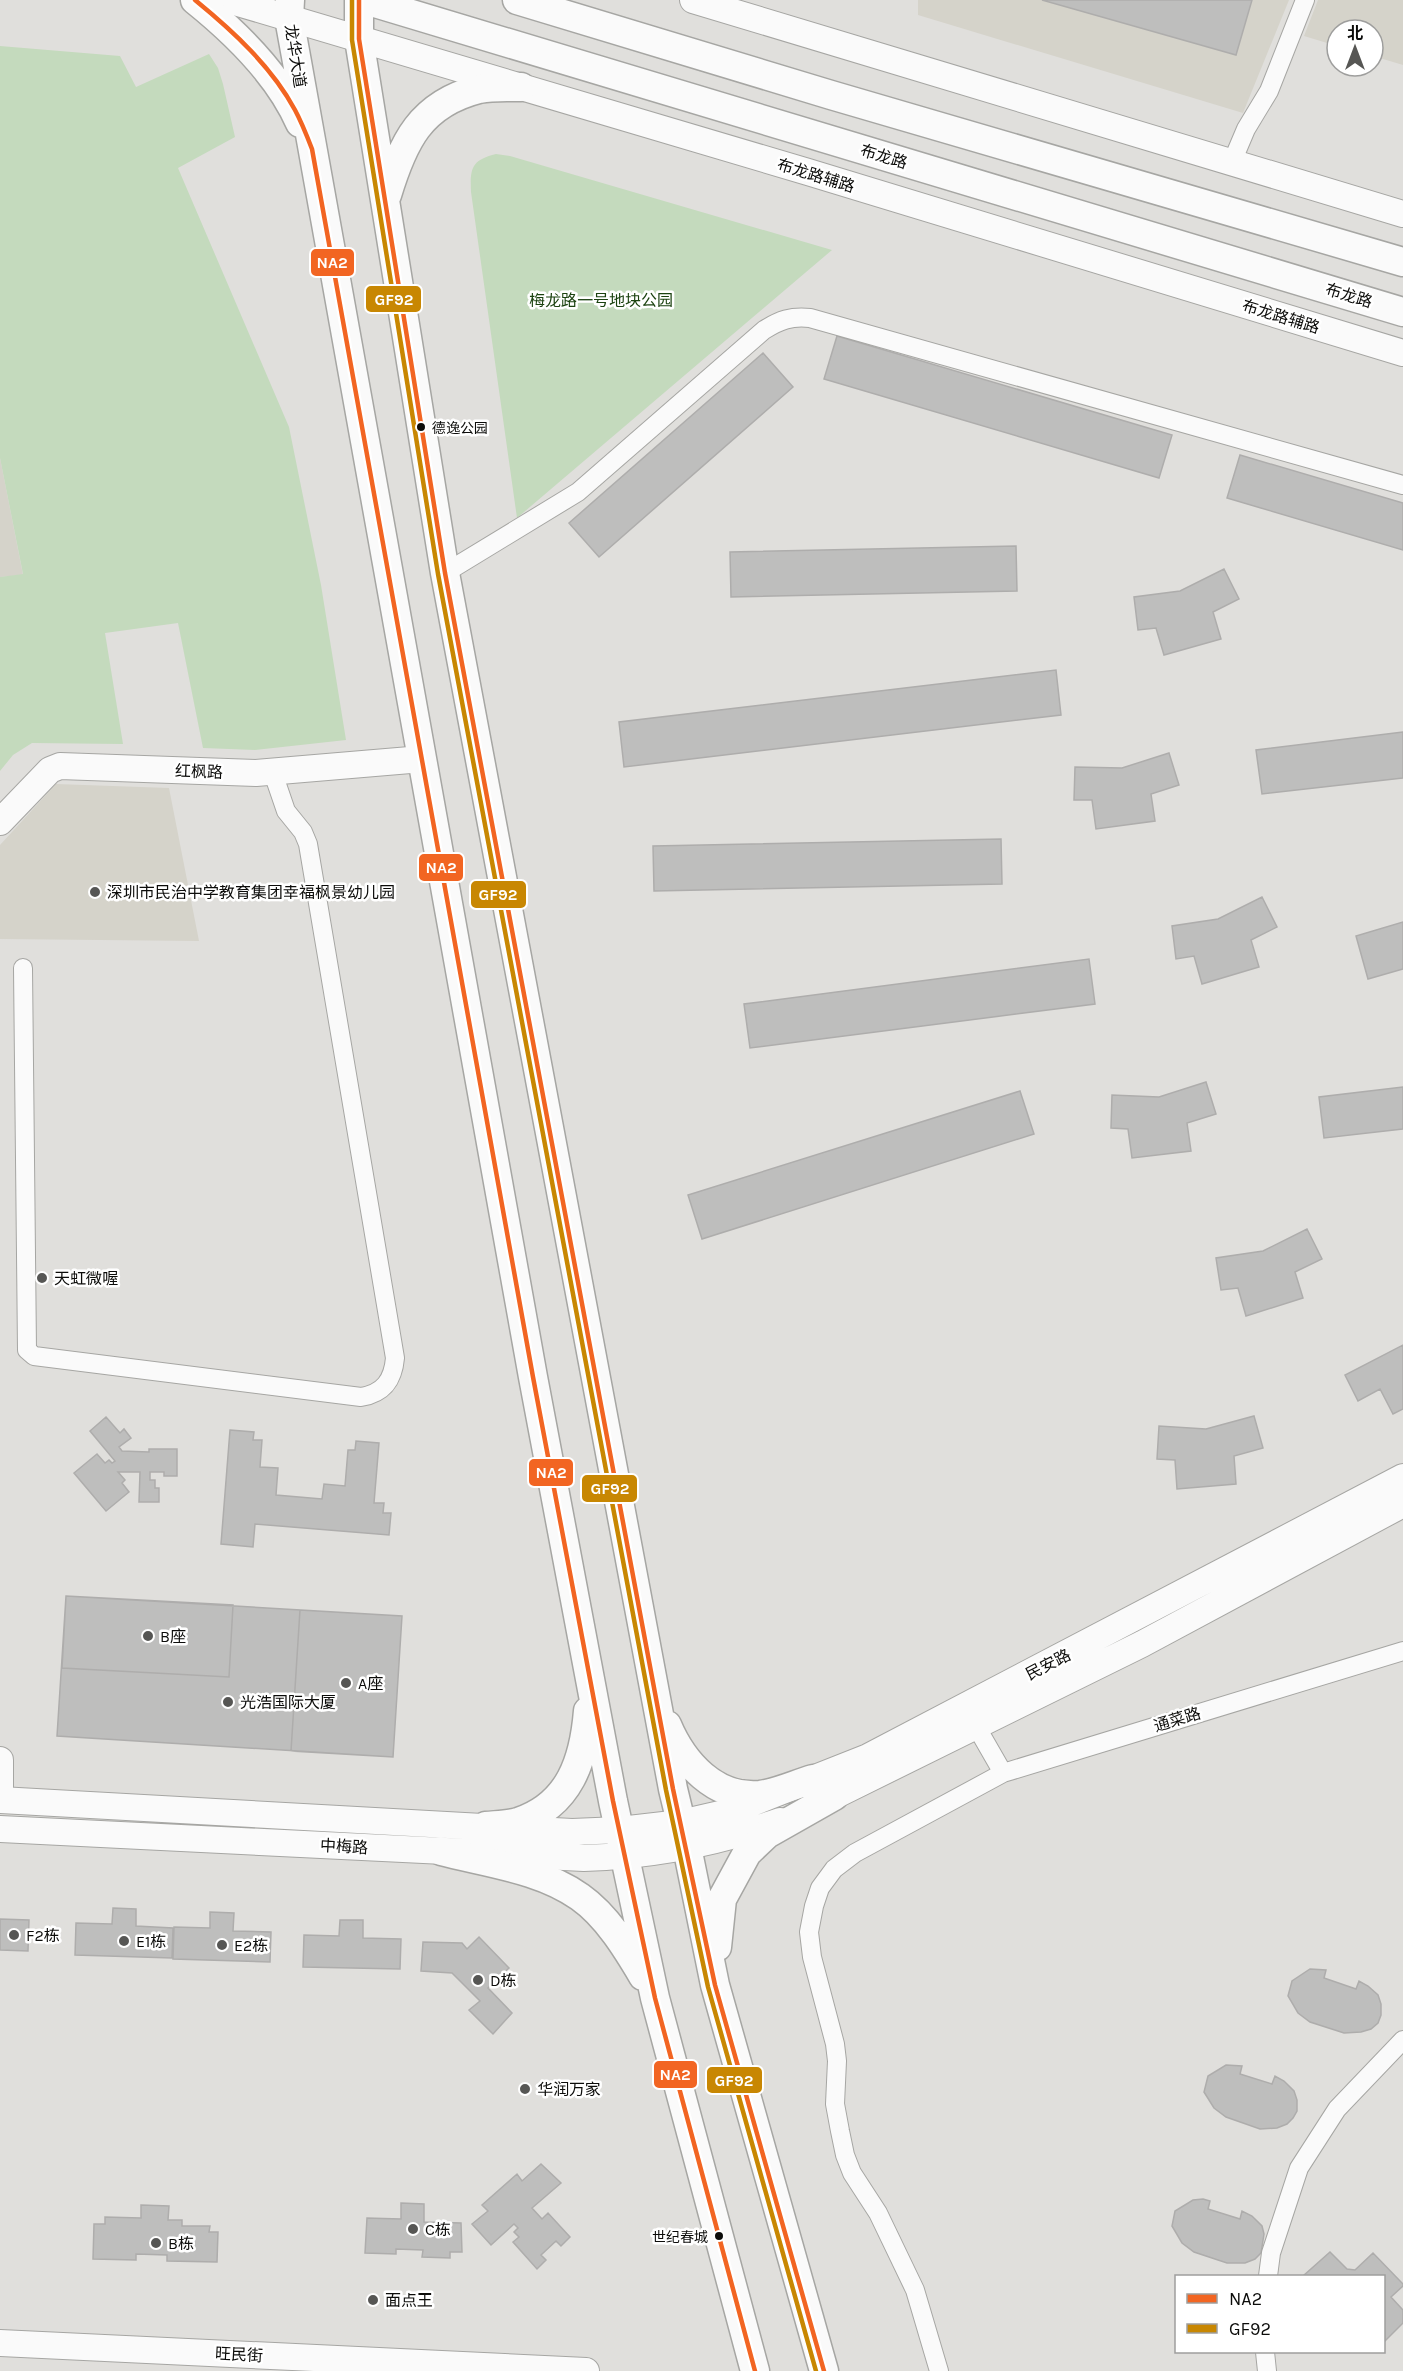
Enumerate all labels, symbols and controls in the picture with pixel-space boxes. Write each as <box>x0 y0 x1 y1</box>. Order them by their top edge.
north arrow <box>1325 18 1385 78</box>
street label: 龙华大道 <box>281 23 310 89</box>
text: 北 <box>1347 24 1363 43</box>
street label: 布龙路 <box>858 140 910 173</box>
street label: 布龙路辅路 <box>775 155 857 196</box>
line badge: NA2 <box>310 248 355 277</box>
text: NA2 <box>316 253 348 272</box>
street label: 布龙路 <box>1323 279 1375 312</box>
line badge: GF92 <box>365 285 422 313</box>
text: GF92 <box>374 290 414 309</box>
park label: 梅龙路一号地块公园 <box>529 291 673 310</box>
street label: 布龙路辅路 <box>1240 296 1322 337</box>
place label: 德逸公园 <box>432 420 488 437</box>
marker: 德逸公园 <box>415 421 427 433</box>
street label: 红枫路 <box>175 761 223 782</box>
line badge: NA2 <box>418 853 464 882</box>
text: NA2 <box>425 858 457 877</box>
line badge: GF92 <box>470 880 527 909</box>
place label: 深圳市民治中学教育集团幸福枫景幼儿园 <box>107 883 395 902</box>
marker: 深圳市民治中学教育集团幸福枫景幼儿园 <box>88 885 102 899</box>
text: GF92 <box>478 885 518 904</box>
place label: 天虹微喔 <box>54 1269 118 1288</box>
marker: 天虹微喔 <box>35 1271 49 1285</box>
line badge: NA2 <box>528 1458 574 1487</box>
text: NA2 <box>535 1463 567 1482</box>
line badge: GF92 <box>581 1474 638 1503</box>
text: GF92 <box>590 1479 630 1498</box>
place label: B座 <box>160 1627 186 1646</box>
marker: B座 <box>141 1629 155 1643</box>
street label: 民安路 <box>1023 1645 1074 1684</box>
place label: A座 <box>358 1674 383 1693</box>
marker: A座 <box>339 1676 353 1690</box>
place label: 光浩国际大厦 <box>240 1693 336 1712</box>
marker: 光浩国际大厦 <box>221 1695 235 1709</box>
street label: 通菜路 <box>1151 1703 1203 1736</box>
street label: 中梅路 <box>320 1836 368 1857</box>
place label: F2栋 <box>26 1926 60 1945</box>
marker: F2栋 <box>7 1928 21 1942</box>
place label: E1栋 <box>136 1932 166 1951</box>
marker: E1栋 <box>117 1934 131 1948</box>
place label: E2栋 <box>234 1936 268 1955</box>
marker: E2栋 <box>215 1938 229 1952</box>
place label: D栋 <box>490 1971 517 1990</box>
marker: D栋 <box>471 1973 485 1987</box>
line badge: NA2 <box>653 2060 698 2089</box>
text: NA2 <box>659 2065 691 2084</box>
line badge: GF92 <box>706 2066 763 2094</box>
text: GF92 <box>714 2071 754 2090</box>
place label: 华润万家 <box>537 2080 601 2099</box>
marker: 华润万家 <box>518 2082 532 2096</box>
place label: C栋 <box>425 2220 451 2239</box>
marker: C栋 <box>406 2222 420 2236</box>
place label: 世纪春城 <box>652 2229 708 2246</box>
marker: 世纪春城 <box>713 2230 725 2242</box>
place label: B栋 <box>168 2234 194 2253</box>
marker: B栋 <box>149 2236 163 2250</box>
legend <box>1175 2275 1385 2353</box>
text: NA2 <box>1229 2288 1262 2310</box>
place label: 面点王 <box>385 2291 433 2310</box>
marker: 面点王 <box>366 2293 380 2307</box>
text: GF92 <box>1229 2318 1271 2340</box>
street label: 旺民街 <box>215 2344 263 2365</box>

